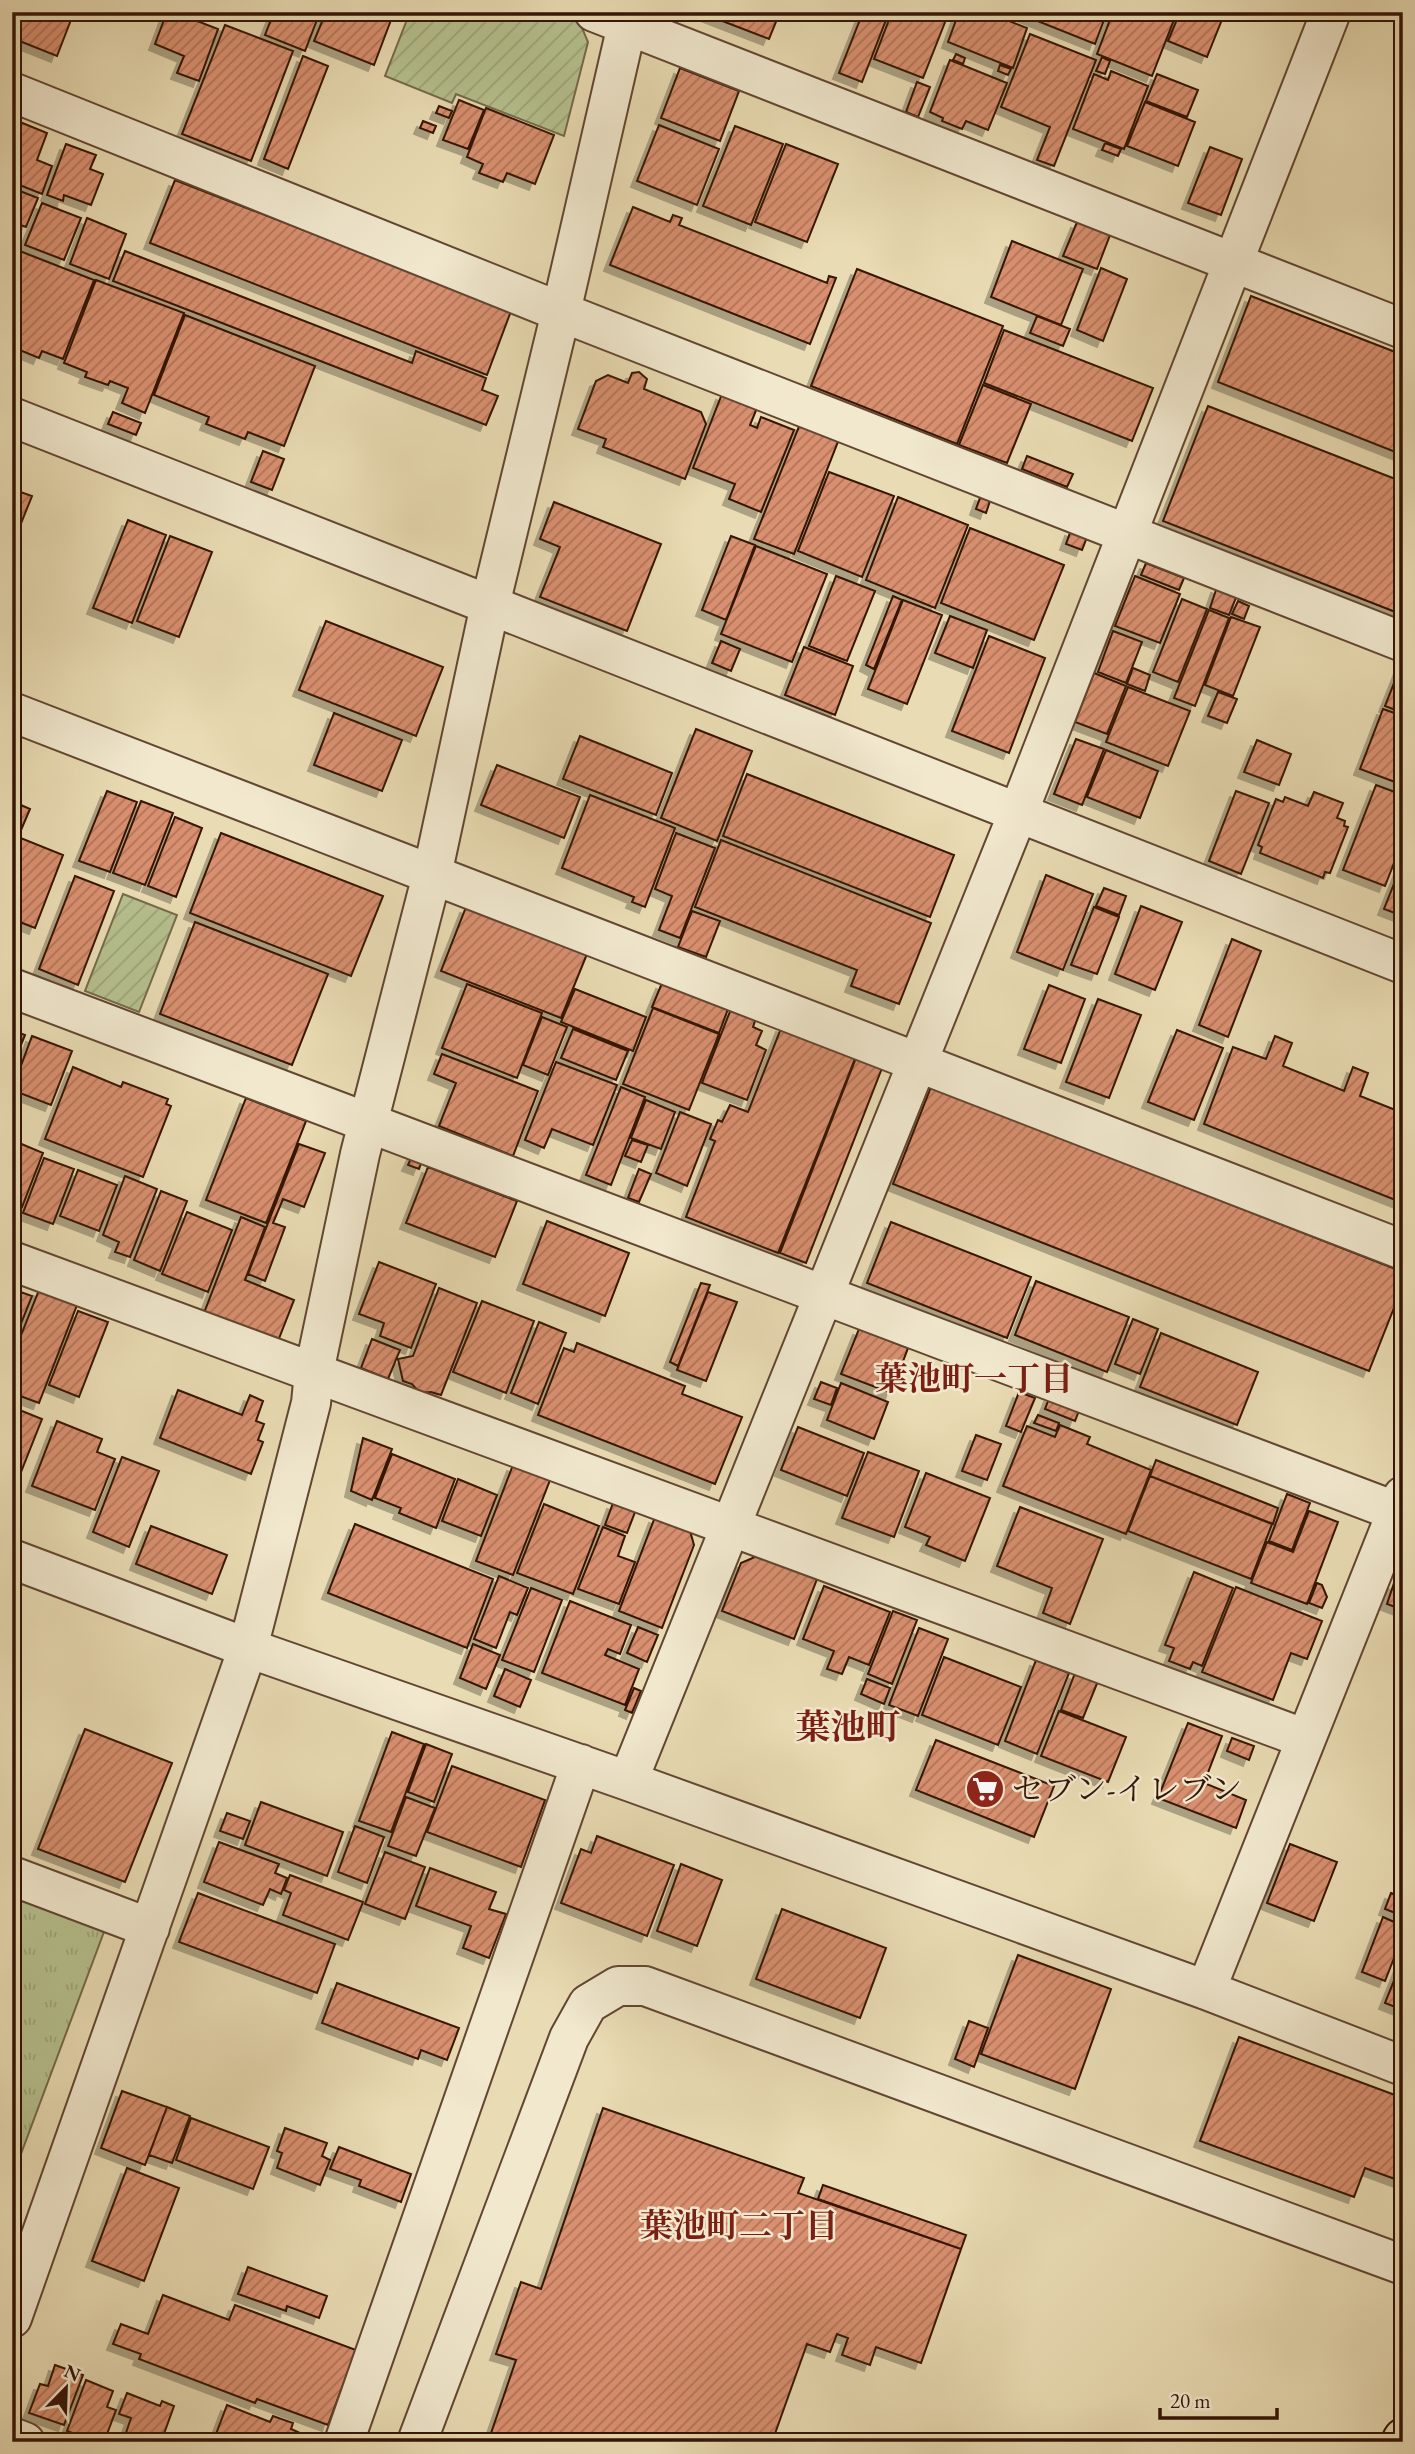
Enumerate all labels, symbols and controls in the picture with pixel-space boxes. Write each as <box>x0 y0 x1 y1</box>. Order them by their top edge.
district label: 葉池町一丁目 <box>875 1357 1073 1400</box>
district label: 葉池町 <box>795 1704 901 1749</box>
supermarket icon: セブン-イレブン <box>964 1768 1006 1810</box>
place label: セブン-イレブン <box>1012 1768 1242 1810</box>
district label: 葉池町二丁目 <box>640 2204 838 2247</box>
north arrow <box>32 2352 102 2422</box>
text: N <box>60 2358 85 2388</box>
scale bar <box>1160 2377 1277 2421</box>
text: 20 m <box>1170 2387 1211 2414</box>

